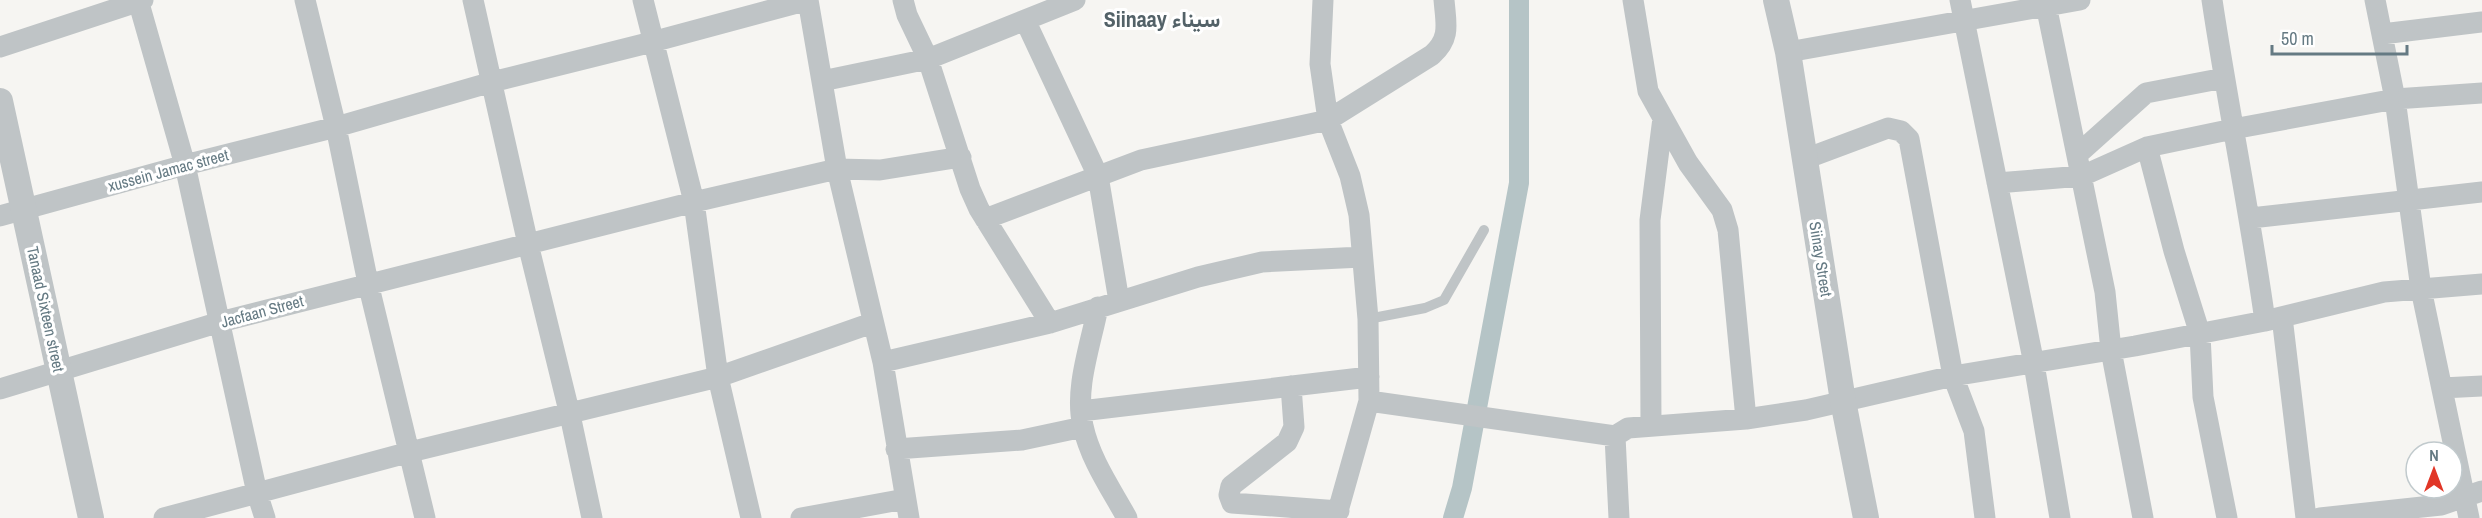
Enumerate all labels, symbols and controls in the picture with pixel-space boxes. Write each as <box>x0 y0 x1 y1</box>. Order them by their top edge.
district label: Siinaay سيناء <box>1104 4 1220 34</box>
scale bar <box>2272 18 2407 56</box>
text: 50 m <box>2281 26 2314 51</box>
street label: xussein Jamac street <box>105 143 231 197</box>
street label: Siinay Street <box>1804 220 1838 299</box>
street label: Tanaad Sixteen street <box>22 244 70 374</box>
street label: Jacfaan Street <box>218 289 306 333</box>
north arrow <box>2404 440 2464 500</box>
text: N <box>2429 444 2439 466</box>

